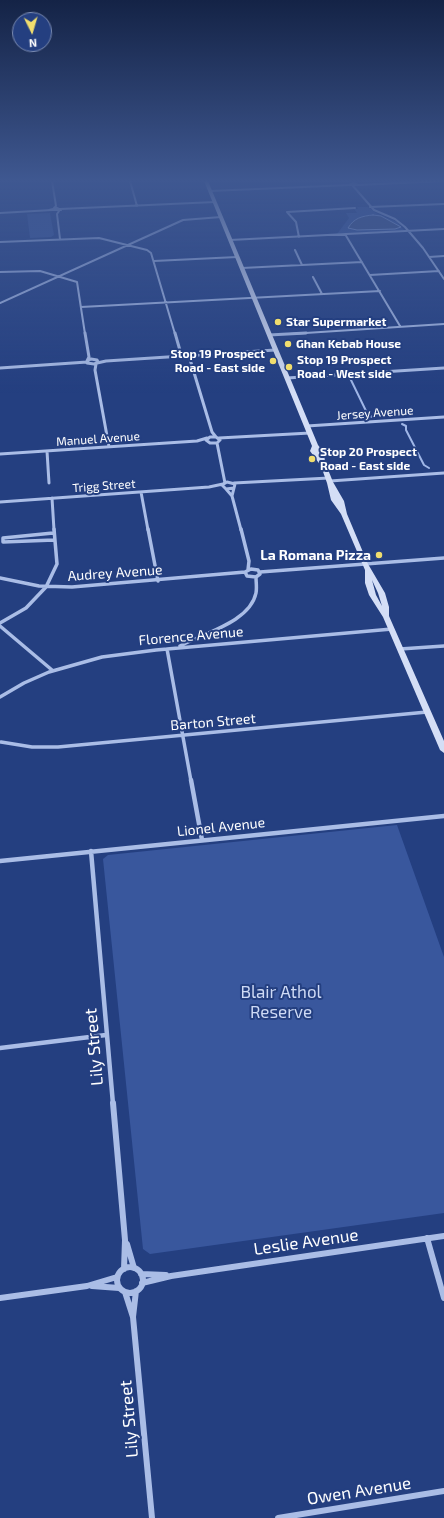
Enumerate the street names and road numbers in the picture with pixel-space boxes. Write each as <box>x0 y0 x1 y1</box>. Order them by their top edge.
street label: Jersey Avenue <box>336 403 414 423</box>
street label: Manuel Avenue <box>56 429 140 449</box>
street label: Trigg Street <box>72 477 136 495</box>
street label: Audrey Avenue <box>67 561 163 585</box>
street label: Florence Avenue <box>138 623 244 649</box>
street label: Barton Street <box>170 710 256 734</box>
street label: Lionel Avenue <box>176 814 266 840</box>
street label: Lily Street <box>80 1007 108 1087</box>
street label: Leslie Avenue <box>252 1225 360 1259</box>
street label: Lily Street <box>115 1379 143 1459</box>
street label: Owen Avenue <box>306 1473 412 1509</box>

